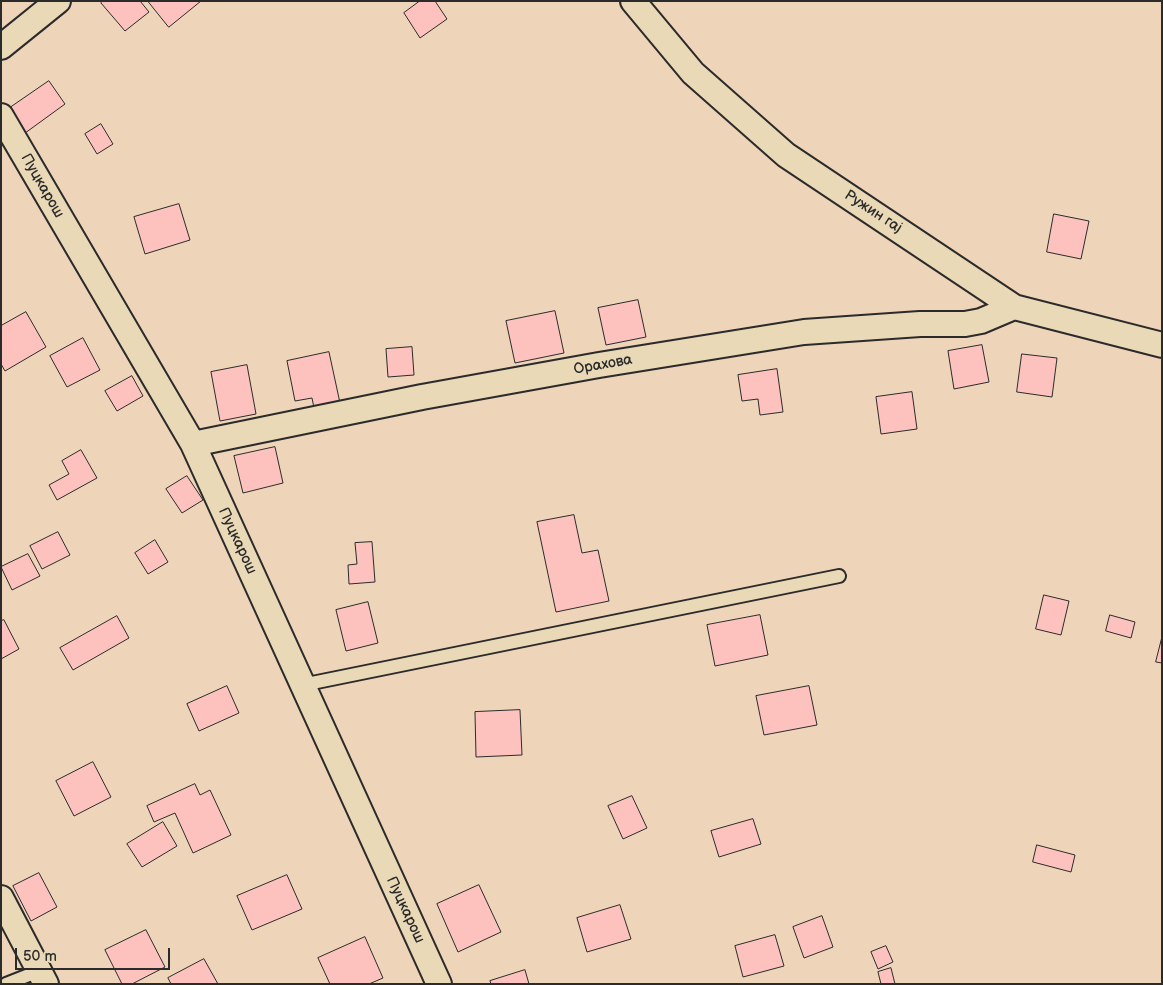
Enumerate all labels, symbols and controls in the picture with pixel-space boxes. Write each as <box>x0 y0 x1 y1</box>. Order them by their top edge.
street label: Пуцкарош <box>16 151 68 221</box>
street label: Ружин гај <box>841 187 905 237</box>
street label: Орахова <box>572 351 634 379</box>
street label: Пуцкарош <box>214 505 260 577</box>
street label: Пуцкарош <box>382 874 428 946</box>
scale bar <box>18 938 172 970</box>
text: 50 m <box>23 947 57 966</box>

